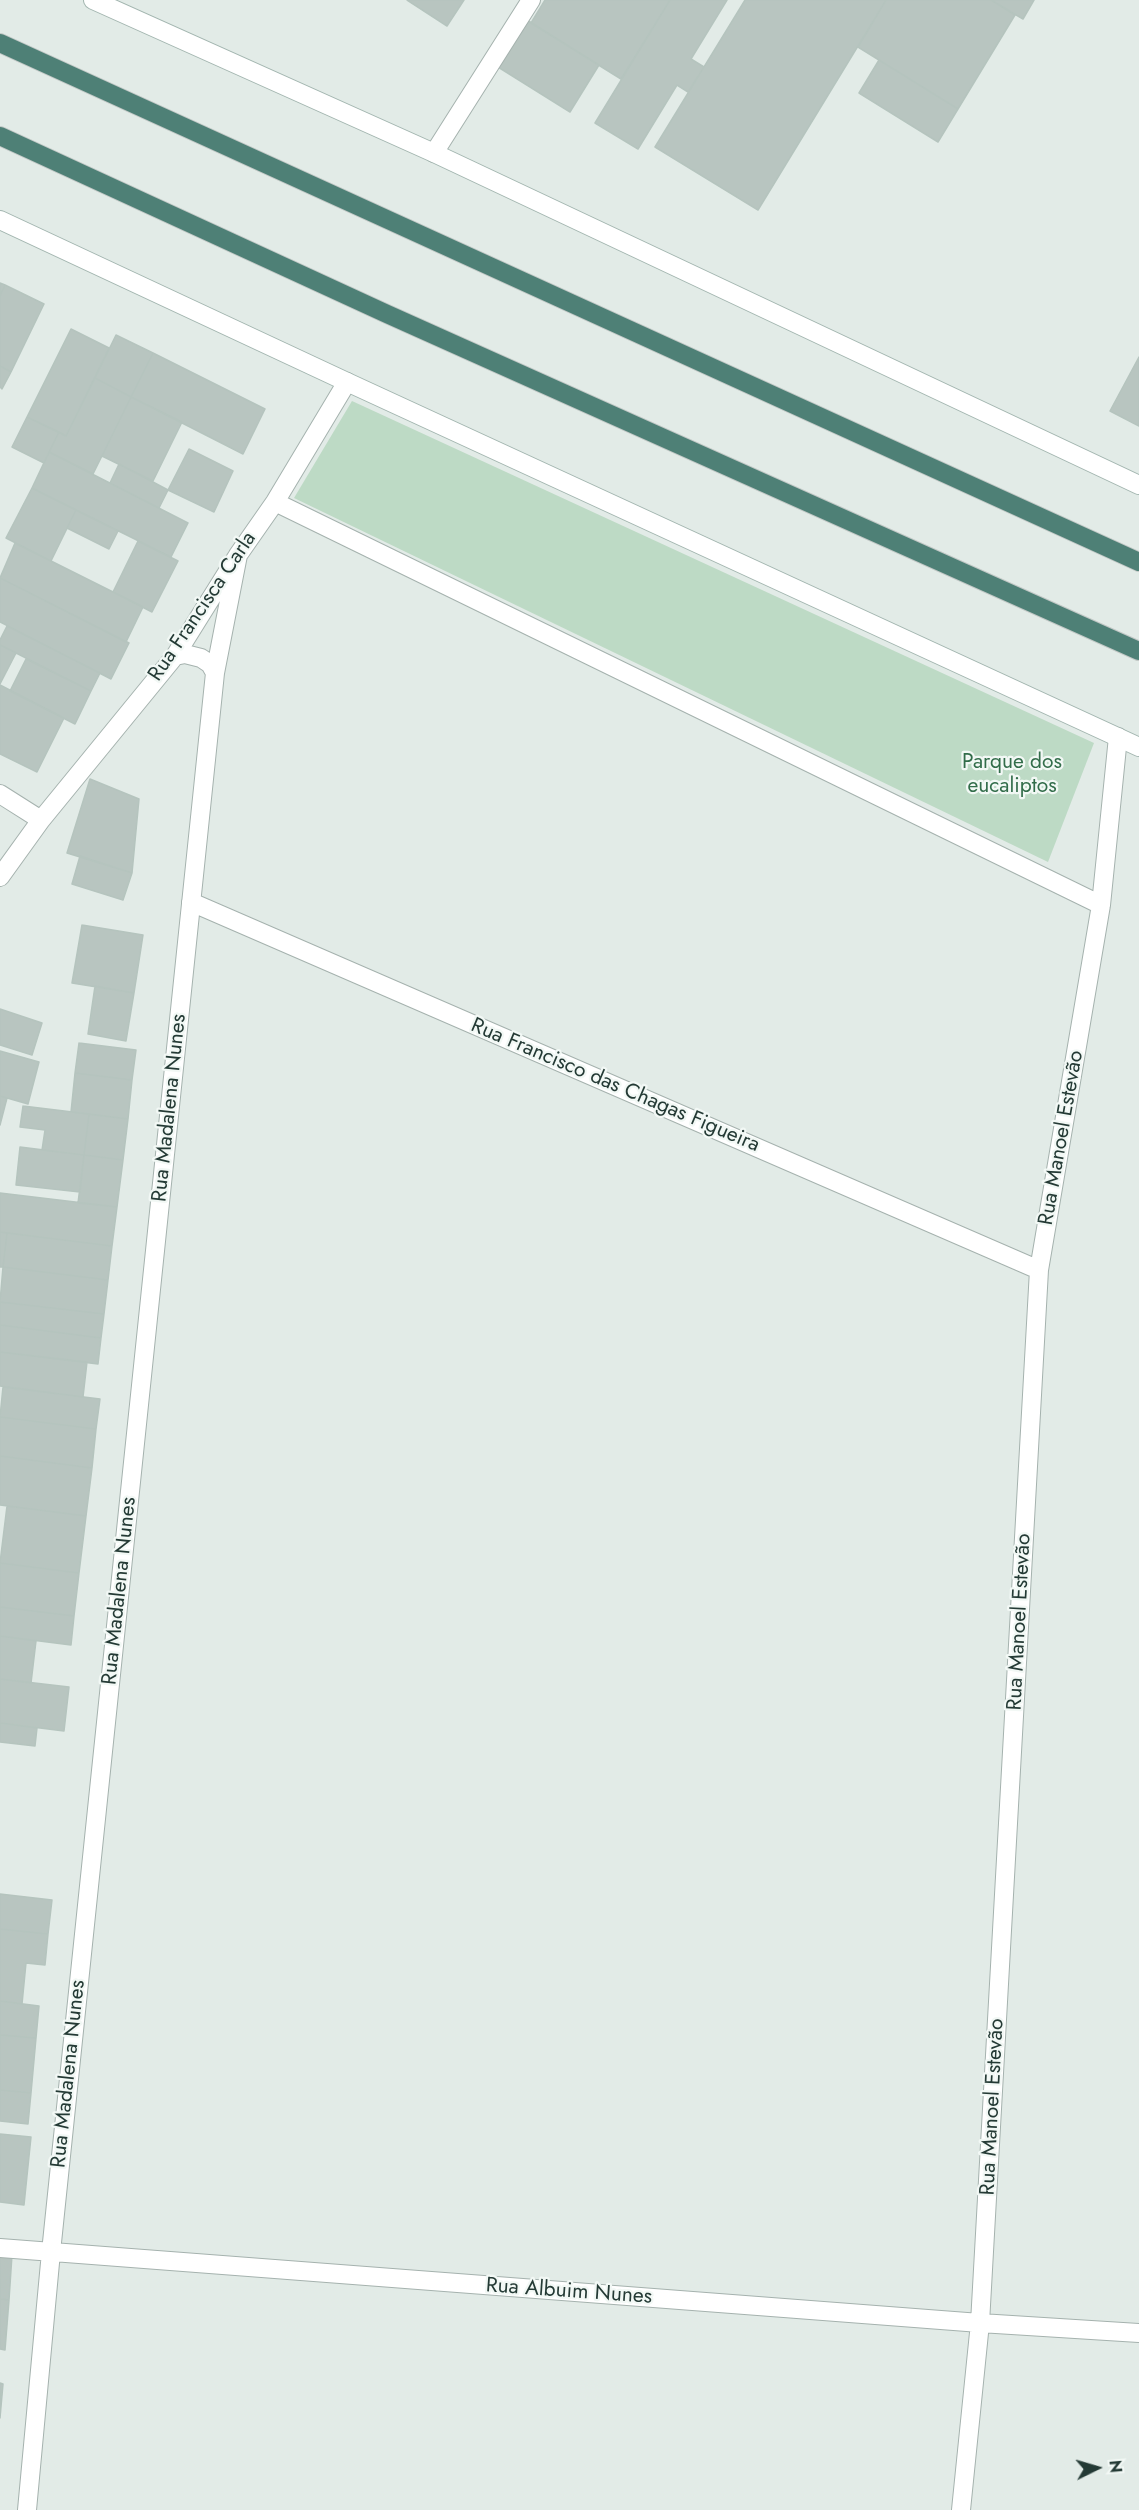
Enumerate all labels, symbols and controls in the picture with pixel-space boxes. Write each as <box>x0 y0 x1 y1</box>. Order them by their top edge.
street label: Rua Francisca Carla <box>144 528 262 686</box>
park label: Parque dos eucaliptos <box>962 750 1062 800</box>
street label: Rua Madalena Nunes <box>148 1013 192 1203</box>
street label: Rua Francisco das Chagas Figueira <box>467 1014 763 1158</box>
street label: Rua Manoel Estevão <box>1034 1049 1090 1227</box>
street label: Rua Madalena Nunes <box>98 1496 142 1686</box>
street label: Rua Manoel Estevão <box>1003 1533 1037 1711</box>
street label: Rua Madalena Nunes <box>47 1979 91 2169</box>
street label: Rua Manoel Estevão <box>976 2018 1010 2196</box>
street label: Rua Albuim Nunes <box>485 2274 653 2310</box>
north arrow <box>1067 2438 1127 2498</box>
text: N <box>1103 2459 1127 2474</box>

